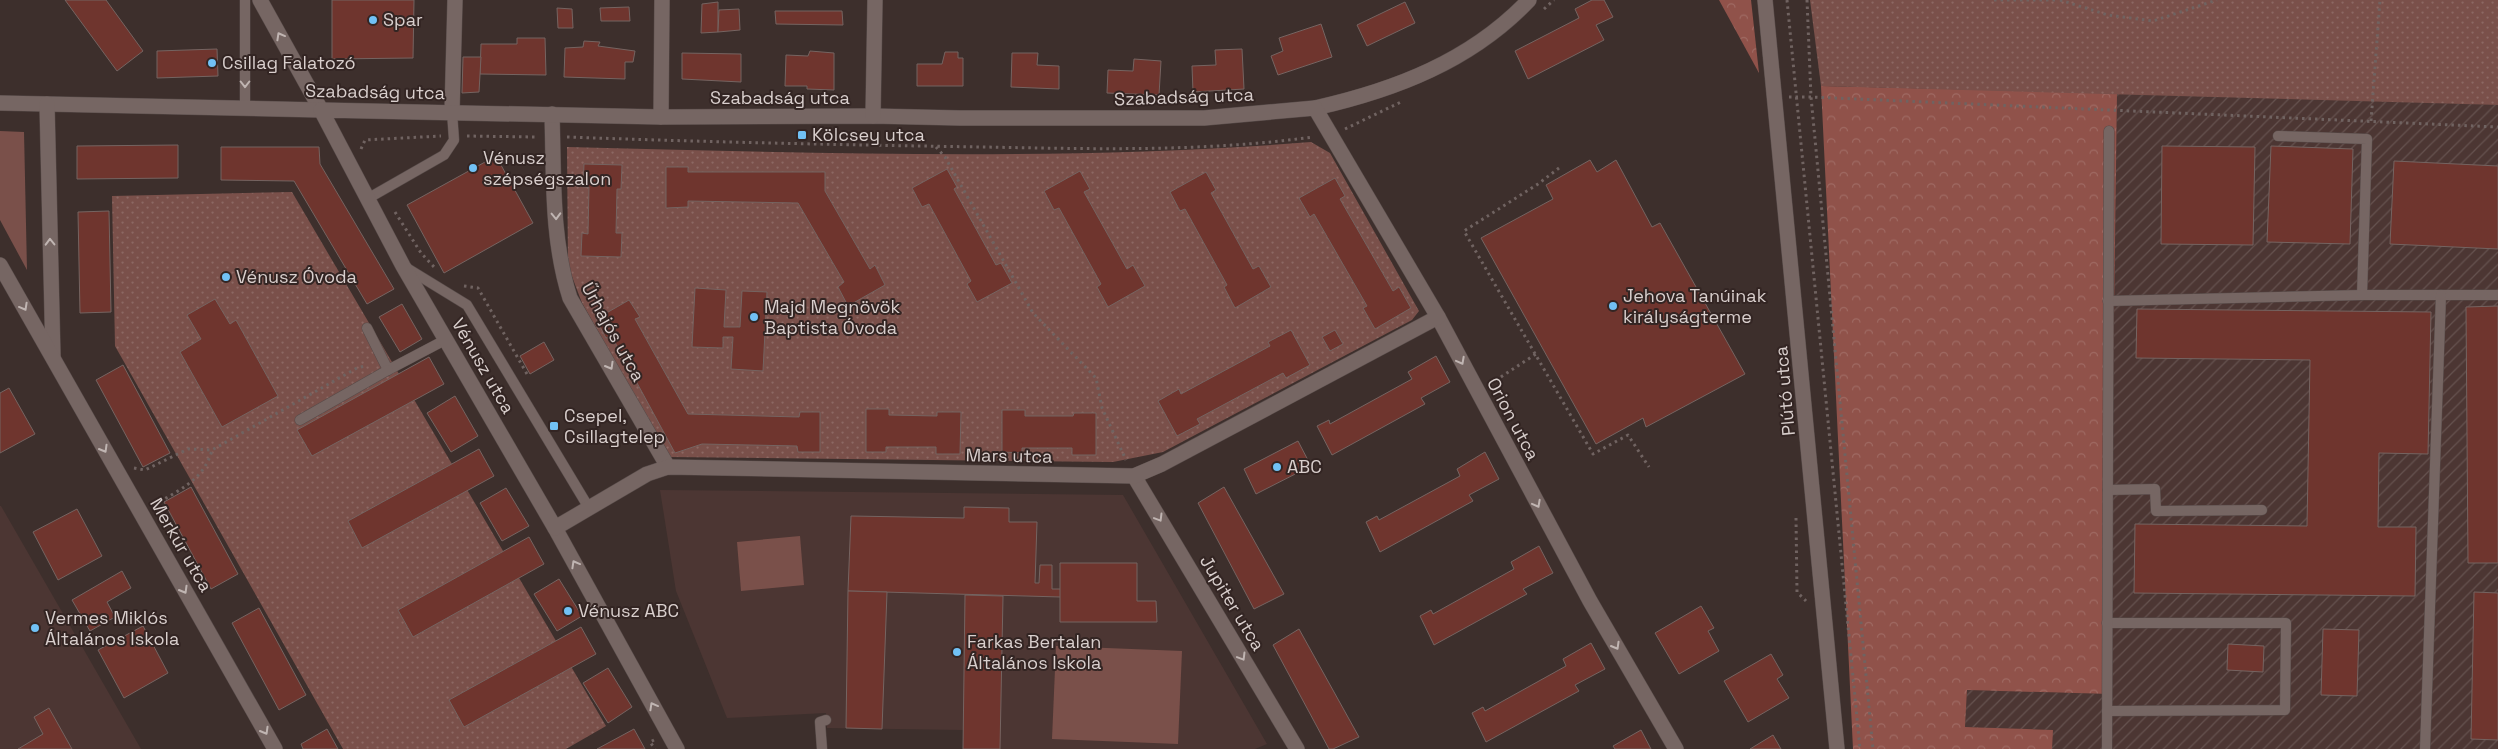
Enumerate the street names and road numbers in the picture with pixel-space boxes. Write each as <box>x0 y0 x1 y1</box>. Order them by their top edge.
street label: Szabadság utca <box>305 79 445 104</box>
street label: Szabadság utca <box>1114 83 1254 110</box>
street label: Szabadság utca <box>710 86 850 109</box>
street label: Űrhajós utca <box>577 278 650 385</box>
street label: Vénusz utca <box>447 314 520 418</box>
street label: Plútó utca <box>1769 345 1800 437</box>
street label: Orion utca <box>1482 374 1545 464</box>
street label: Mars utca <box>965 443 1053 468</box>
street label: Merkúr utca <box>145 493 218 596</box>
street label: Jupiter utca <box>1195 551 1270 655</box>

